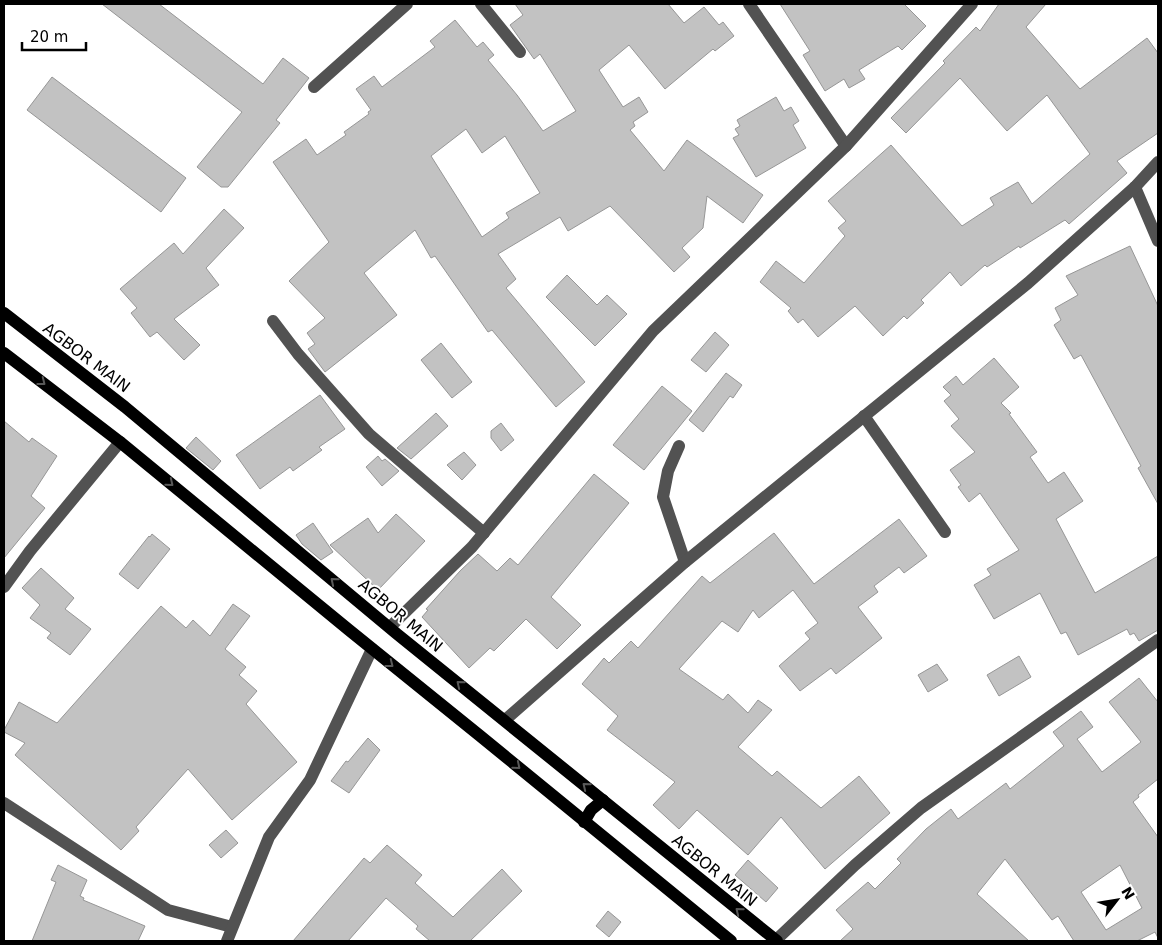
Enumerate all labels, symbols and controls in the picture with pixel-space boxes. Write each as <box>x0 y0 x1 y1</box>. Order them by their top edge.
scale bar <box>22 20 86 52</box>
text: 20 m <box>30 28 68 46</box>
street label: AGBOR MAIN <box>39 319 134 396</box>
one-way arrow <box>36 377 45 385</box>
one-way arrow <box>164 478 173 486</box>
street label: AGBOR MAIN <box>355 575 447 656</box>
one-way arrow <box>331 578 340 586</box>
one-way arrow <box>384 658 393 666</box>
one-way arrow <box>456 680 465 689</box>
one-way arrow <box>511 760 520 769</box>
one-way arrow <box>583 784 592 792</box>
street label: AGBOR MAIN <box>668 830 761 910</box>
north arrow <box>1092 875 1142 925</box>
text: N <box>1118 884 1138 902</box>
one-way arrow <box>736 907 745 916</box>

